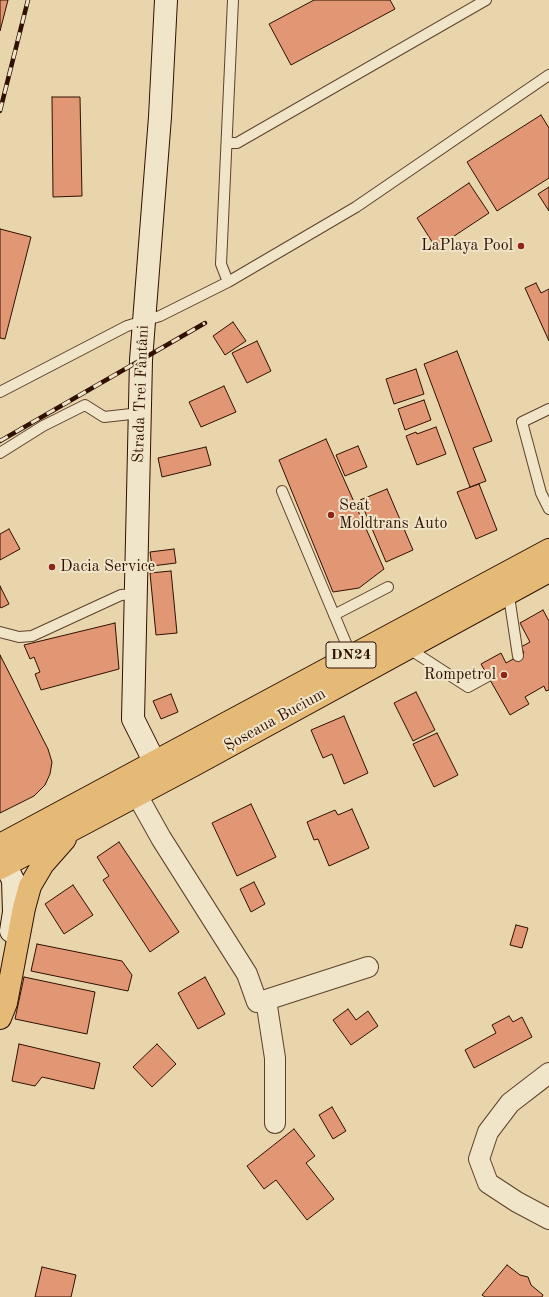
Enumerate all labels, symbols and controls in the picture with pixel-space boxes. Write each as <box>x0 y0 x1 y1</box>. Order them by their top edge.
place label: LaPlaya Pool <box>421 236 513 256</box>
marker: LaPlaya Pool <box>516 241 526 251</box>
street label: Strada Trei Fântâni <box>129 325 153 463</box>
place label: Seat Moldtrans Auto <box>339 496 447 534</box>
marker: Seat Moldtrans Auto <box>326 510 336 520</box>
place label: Dacia Service <box>60 557 155 577</box>
marker: Dacia Service <box>47 562 57 572</box>
road number: DN24 <box>326 642 376 668</box>
place label: Rompetrol <box>424 665 496 685</box>
marker: Rompetrol <box>499 670 509 680</box>
street label: Șoseaua Bucium <box>221 684 329 756</box>

